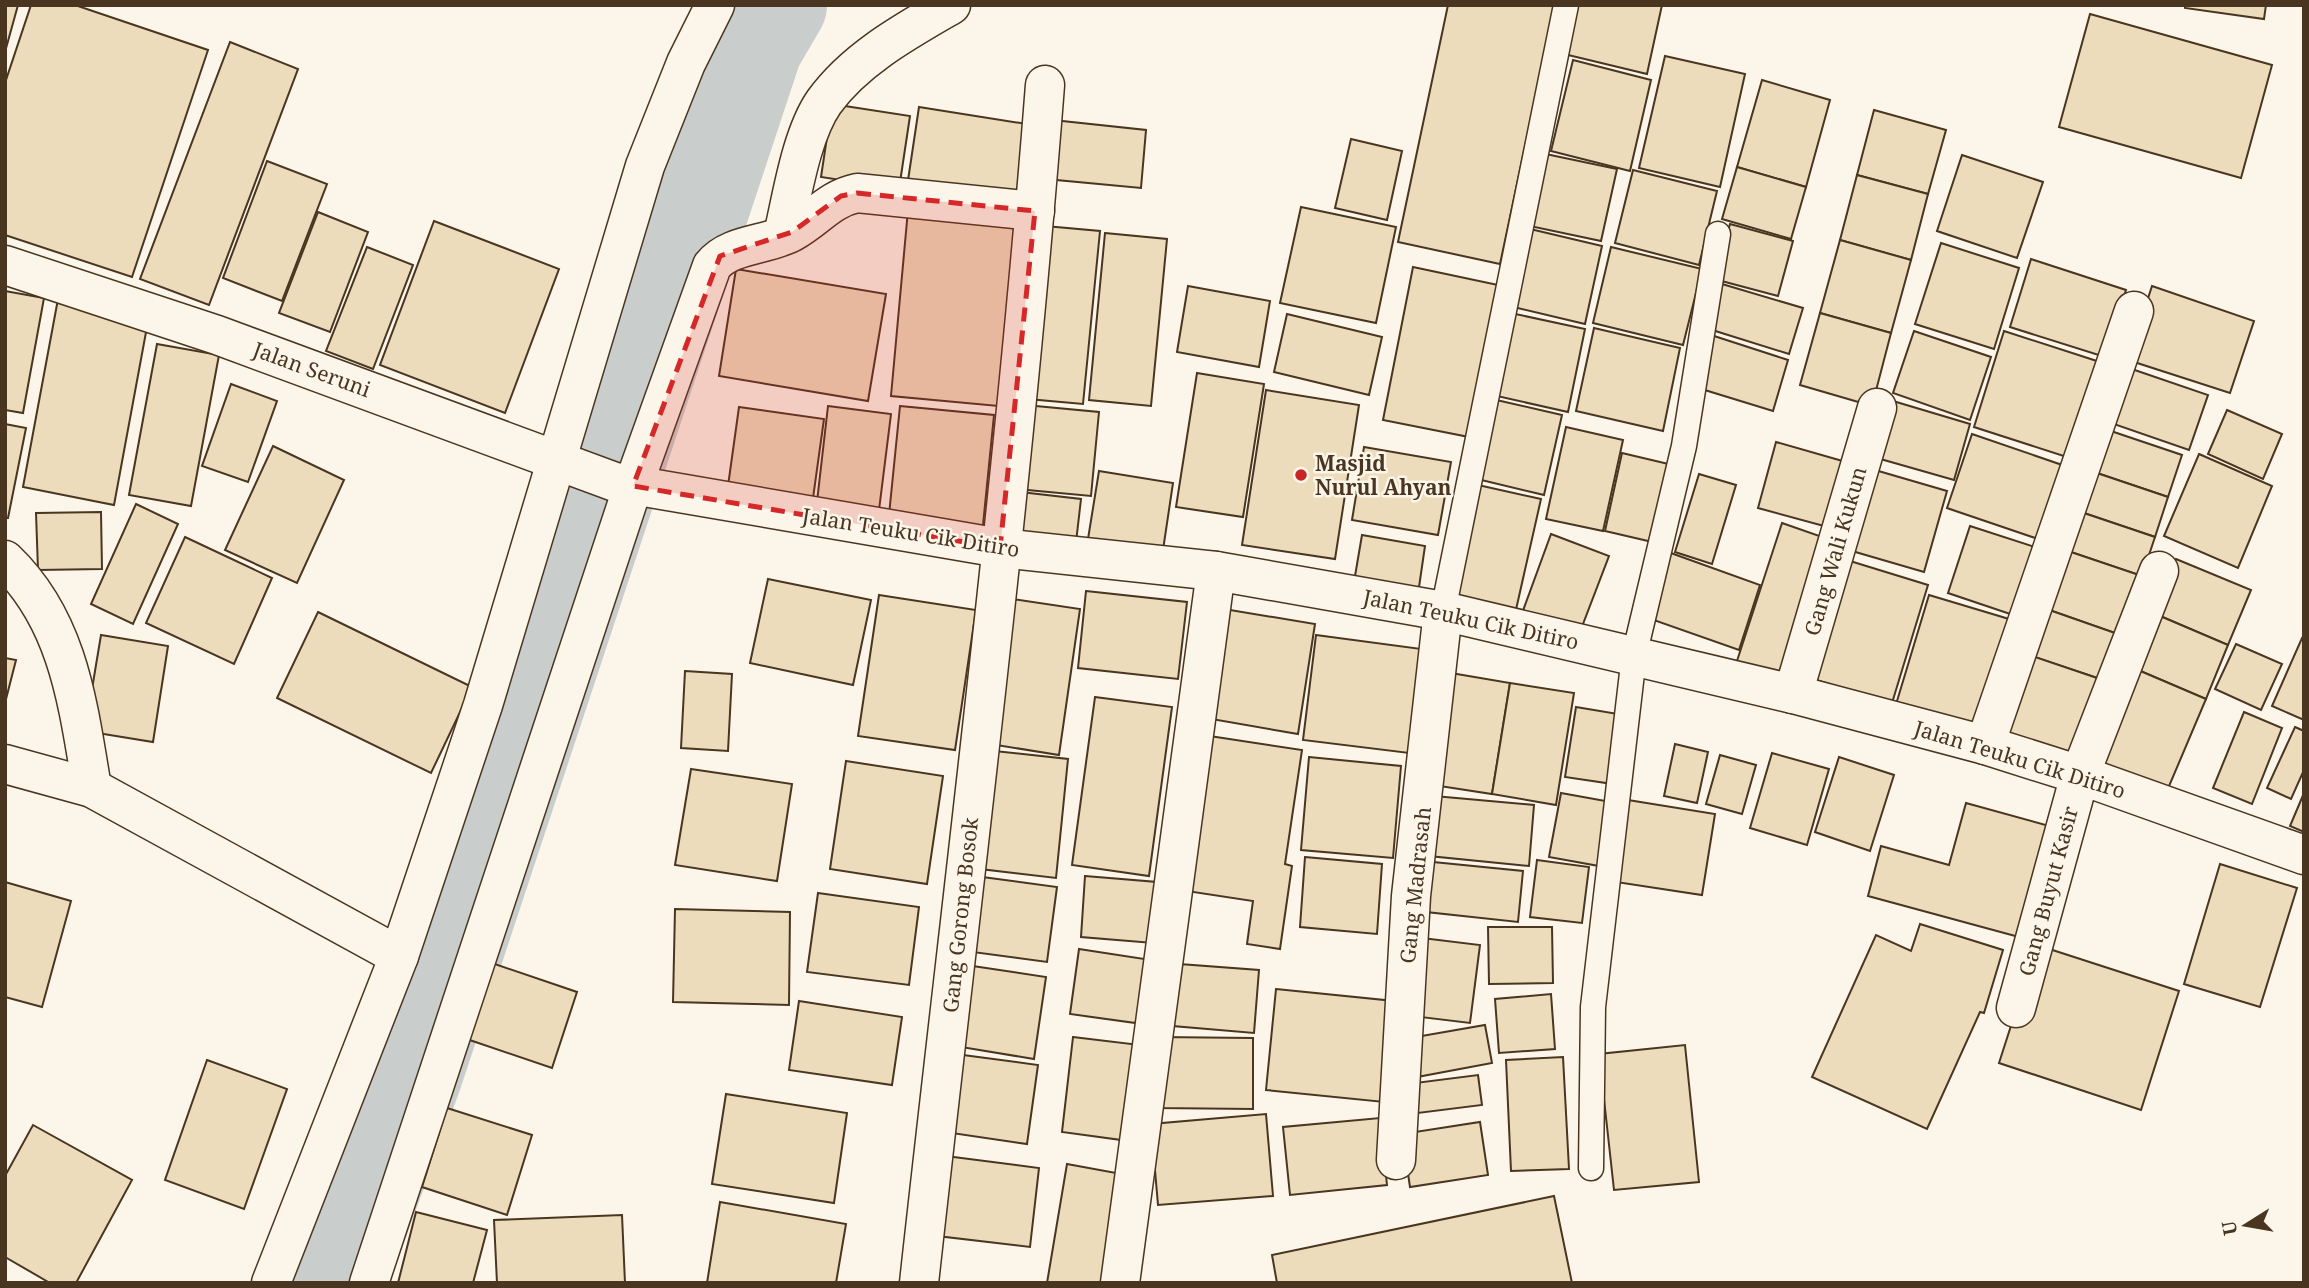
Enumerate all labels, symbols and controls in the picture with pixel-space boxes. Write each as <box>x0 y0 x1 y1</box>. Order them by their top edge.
street label: Jalan Seruni <box>249 335 375 403</box>
place label: Masjid Nurul Ahyan <box>1315 449 1452 501</box>
street label: Gang Wali Kukun <box>1797 463 1873 639</box>
marker: Masjid Nurul Ahyan <box>1293 467 1309 483</box>
street label: Jalan Teuku Cik Ditiro <box>799 501 1022 563</box>
street label: Jalan Teuku Cik Ditiro <box>1360 582 1581 656</box>
street label: Jalan Teuku Cik Ditiro <box>1910 713 2129 804</box>
street label: Gang Buyut Kasir <box>2012 803 2084 979</box>
street label: Gang Madrasah <box>1393 805 1437 965</box>
street label: Gang Gorong Bosok <box>936 815 984 1014</box>
north arrow <box>2211 1190 2281 1260</box>
text: U <box>2215 1219 2243 1238</box>

